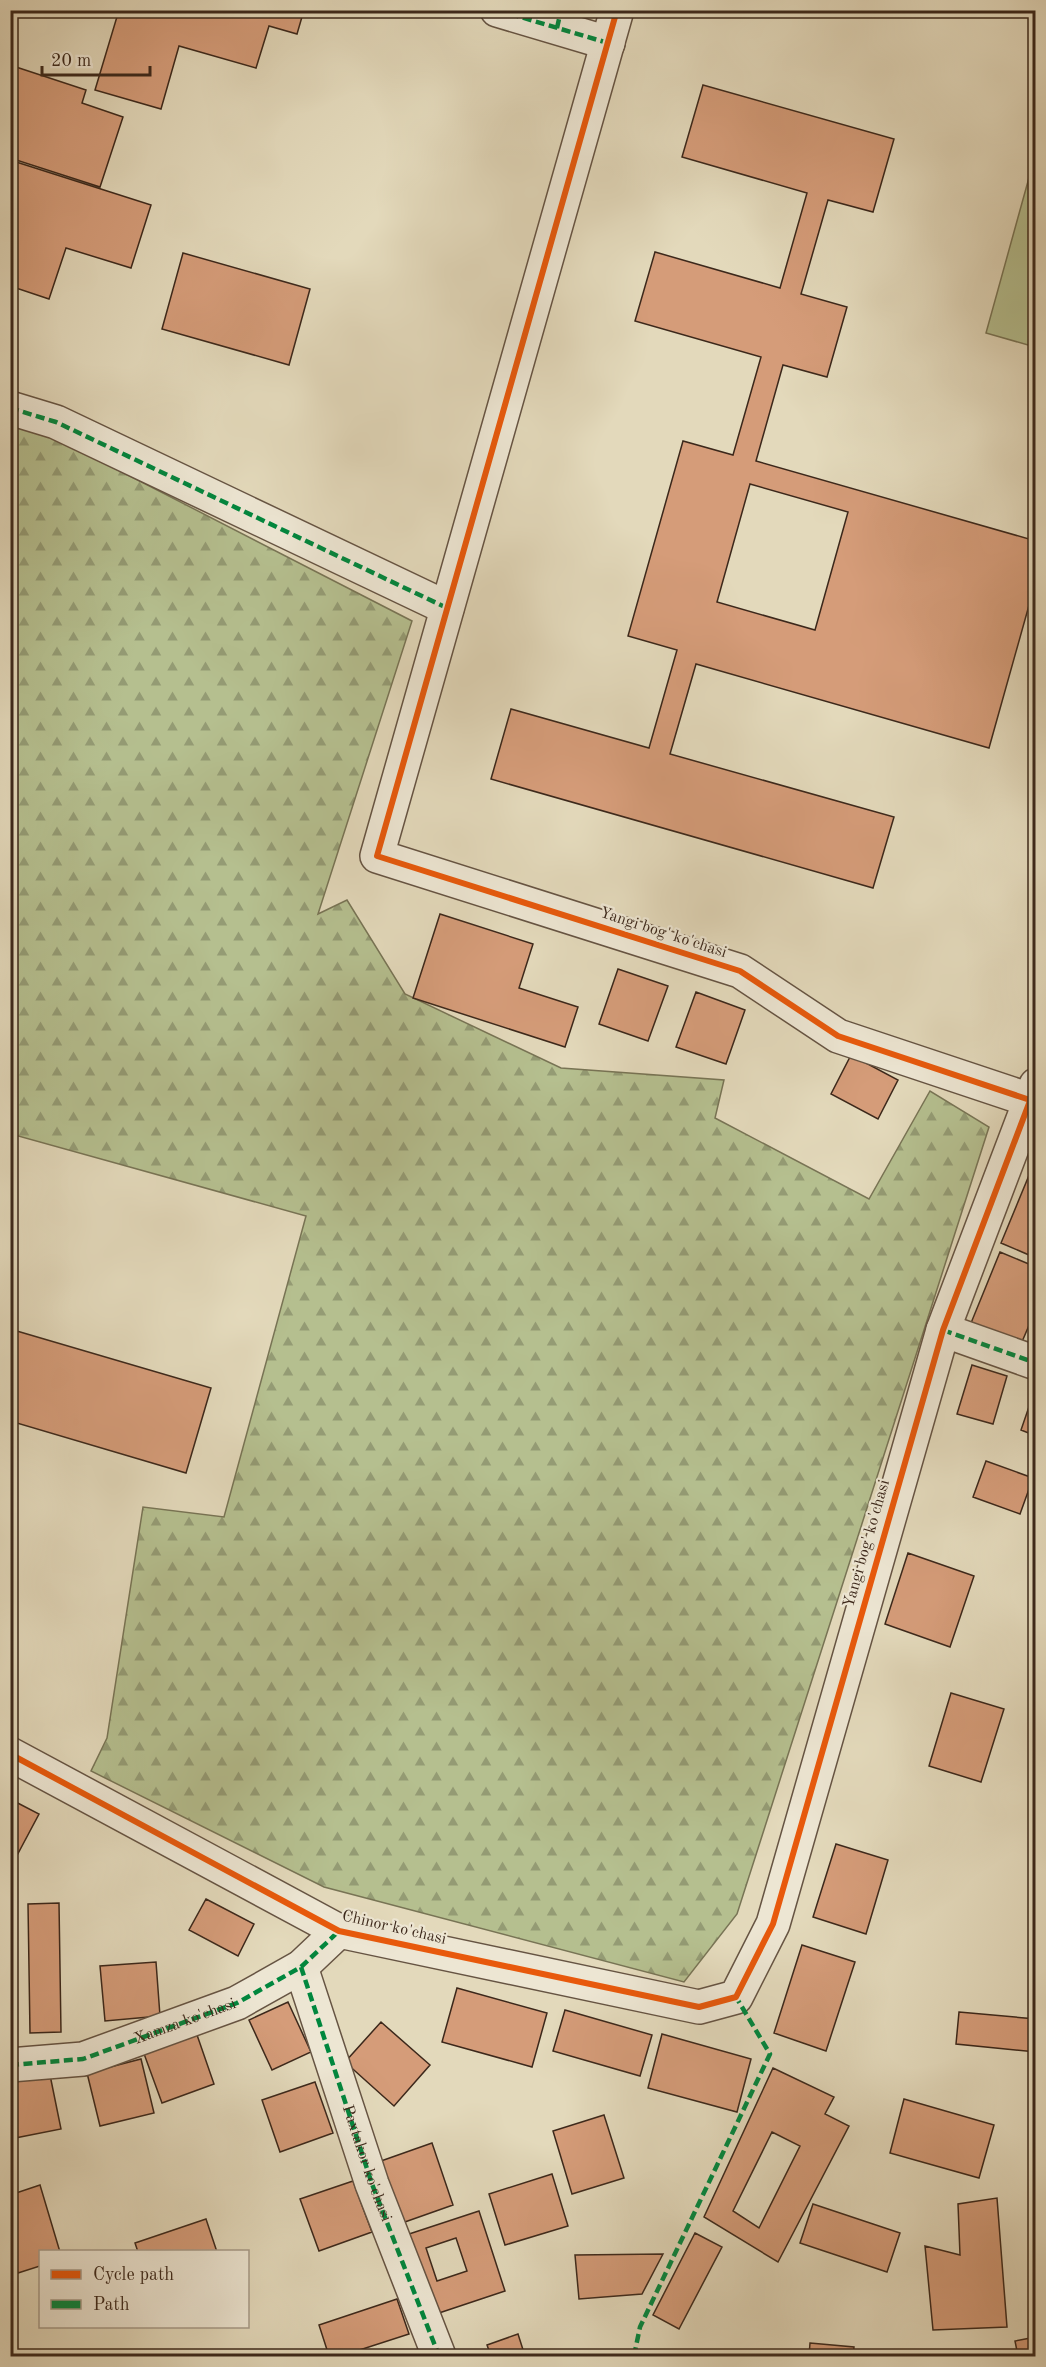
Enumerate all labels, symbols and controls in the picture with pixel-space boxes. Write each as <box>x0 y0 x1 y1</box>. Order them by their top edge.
scale bar <box>42 39 150 77</box>
text: 20 m <box>51 52 91 70</box>
street label: Yangi bog' ko'chasi <box>597 905 729 961</box>
street label: Yangi bog' ko'chasi <box>841 1478 893 1610</box>
street label: Chinor ko'chasi <box>340 1908 448 1948</box>
street label: Xamza ko'chasi <box>132 1996 238 2048</box>
street label: Paxtakor ko'chasi <box>339 2103 394 2224</box>
legend <box>39 2250 249 2328</box>
text: Cycle path <box>93 2266 174 2284</box>
text: Path <box>93 2296 130 2314</box>

